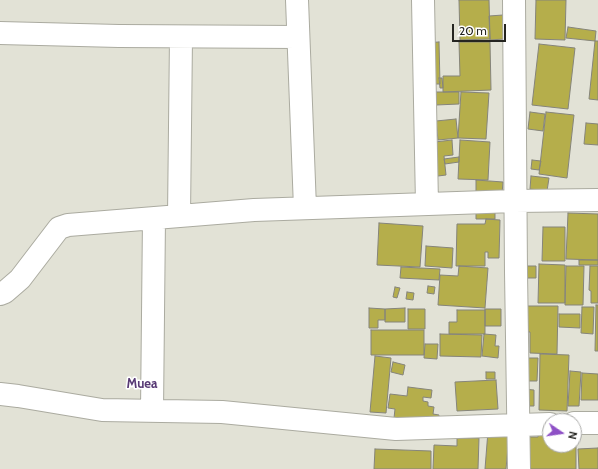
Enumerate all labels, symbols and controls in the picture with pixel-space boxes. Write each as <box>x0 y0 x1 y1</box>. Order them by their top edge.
scale bar <box>454 16 508 42</box>
text: 20 m <box>459 23 487 38</box>
district label: Muea <box>126 376 158 392</box>
north arrow <box>542 413 582 453</box>
text: N <box>565 430 580 441</box>

